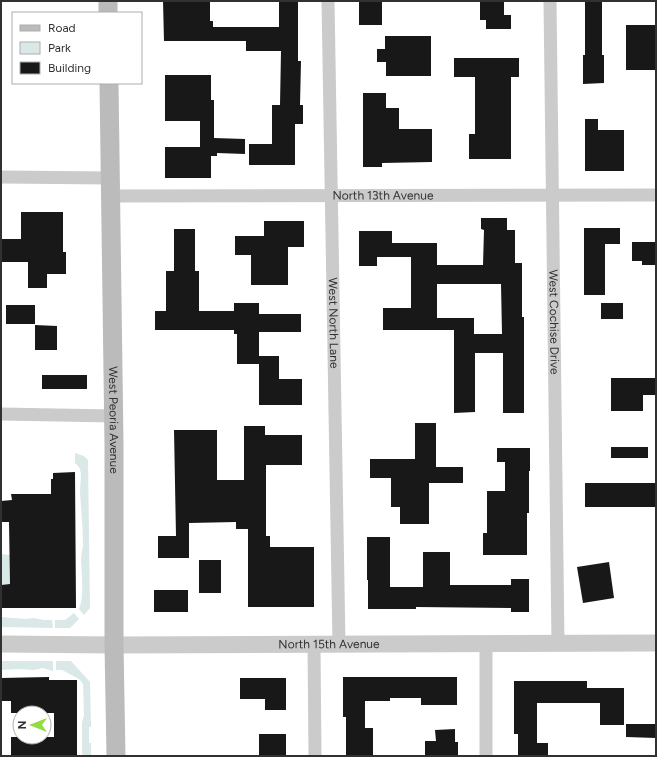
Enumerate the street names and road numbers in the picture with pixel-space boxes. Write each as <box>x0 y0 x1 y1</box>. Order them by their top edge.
street label: North 13th Avenue <box>333 188 434 203</box>
street label: West Cochise Drive <box>546 269 562 375</box>
street label: West North Lane <box>326 277 341 369</box>
street label: West Peoria Avenue <box>106 366 121 474</box>
street label: North 15th Avenue <box>278 637 380 651</box>

